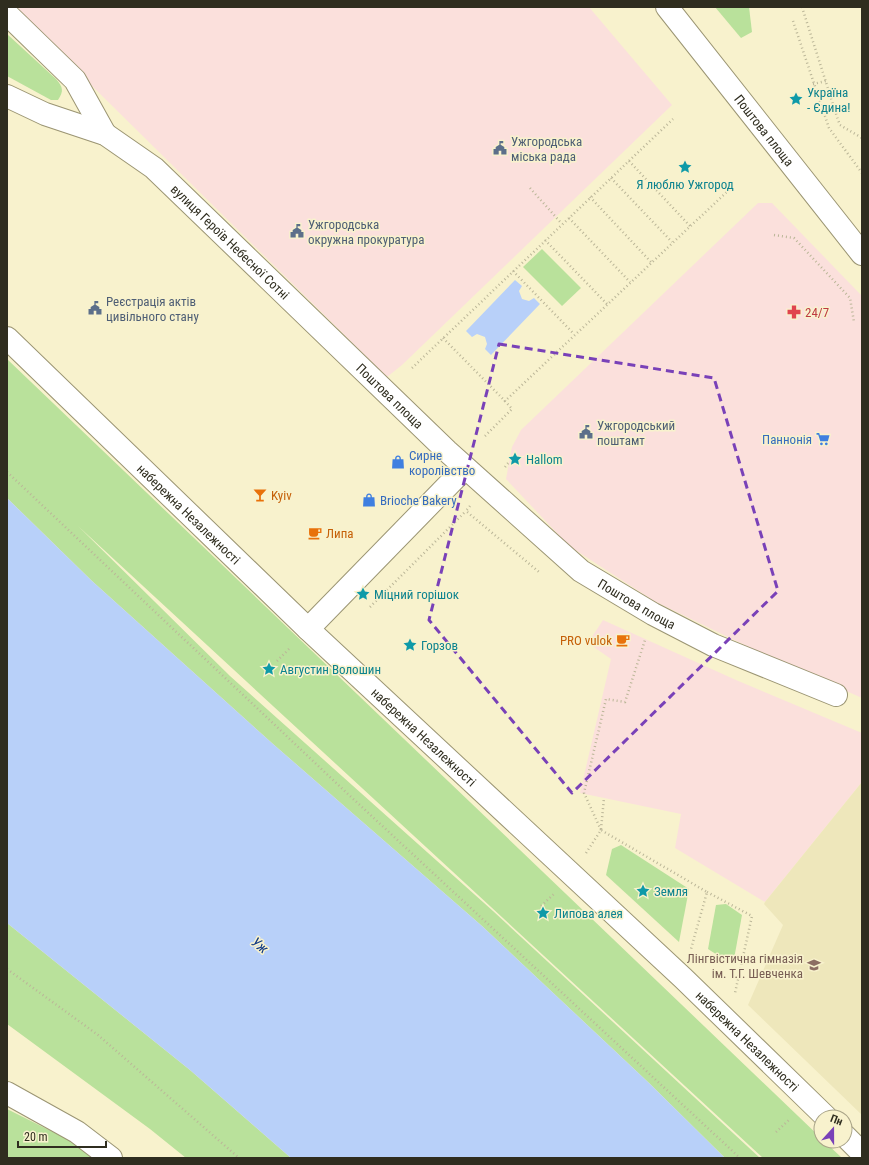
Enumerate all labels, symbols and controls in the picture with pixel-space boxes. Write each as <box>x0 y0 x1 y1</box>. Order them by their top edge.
place label: Україна - Єдина! <box>807 85 851 115</box>
place icon: Україна - Єдина! <box>788 91 804 107</box>
street label: Поштова площа <box>732 92 797 169</box>
place label: Ужгородська міська рада <box>511 134 582 164</box>
public building icon: Ужгородська міська рада <box>492 140 508 156</box>
place icon: Я люблю Ужгород <box>677 159 693 175</box>
place label: Я люблю Ужгород <box>636 177 734 192</box>
street label: вулиця Героїв Небесної Сотні <box>168 181 293 302</box>
place label: Ужгородська окружна прокуратура <box>308 217 424 247</box>
public building icon: Ужгородська окружна прокуратура <box>289 223 305 239</box>
place label: Реєстрація актів цивільного стану <box>106 294 199 324</box>
public building icon: Реєстрація актів цивільного стану <box>87 300 103 316</box>
pharmacy icon: 24/7 <box>786 304 802 320</box>
place label: 24/7 <box>805 305 829 320</box>
street label: Поштова площа <box>354 360 426 431</box>
place label: Ужгородський поштамт <box>597 418 675 448</box>
public building icon: Ужгородський поштамт <box>578 424 594 440</box>
supermarket icon: Паннонія <box>815 431 831 447</box>
place label: Паннонія <box>762 432 812 447</box>
place label: Сирне королівство <box>409 448 475 478</box>
place icon: Hallom <box>507 451 523 467</box>
place label: Hallom <box>526 452 563 467</box>
shop icon: Сирне королівство <box>390 454 406 470</box>
street label: набережна Незалежності <box>134 461 244 567</box>
bar icon: Kyiv <box>252 487 268 503</box>
place label: Kyiv <box>271 488 292 503</box>
shop icon: Brioche Bakery <box>361 492 377 508</box>
place label: Brioche Bakery <box>380 493 457 508</box>
cafe icon: Липа <box>307 525 323 541</box>
place label: Липа <box>326 526 353 541</box>
street label: Поштова площа <box>596 576 678 632</box>
place icon: Міцний горішок <box>355 586 371 602</box>
place label: Міцний горішок <box>374 587 460 602</box>
cafe icon: PRO vulok <box>615 632 631 648</box>
place label: PRO vulok <box>560 633 612 648</box>
place icon: Горзов <box>402 637 418 653</box>
place label: Горзов <box>421 638 458 653</box>
place icon: Августин Волошин <box>261 661 277 677</box>
place label: Августин Волошин <box>280 662 381 677</box>
street label: набережна Незалежності <box>368 685 479 789</box>
place icon: Земля <box>635 883 651 899</box>
place label: Земля <box>654 884 688 899</box>
place icon: Липова алея <box>535 905 551 921</box>
place label: Липова алея <box>554 906 623 921</box>
water label: Уж <box>249 934 272 957</box>
place label: Лінгвістична гімназія ім. Т.Г. Шевченка <box>687 951 803 981</box>
school or university icon: Лінгвістична гімназія ім. Т.Г. Шевченка <box>806 957 822 973</box>
street label: набережна Незалежності <box>693 987 802 1094</box>
north arrow <box>813 1109 853 1149</box>
text: Пн <box>828 1112 844 1128</box>
scale bar <box>18 1123 106 1149</box>
text: 20 m <box>24 1130 48 1144</box>

